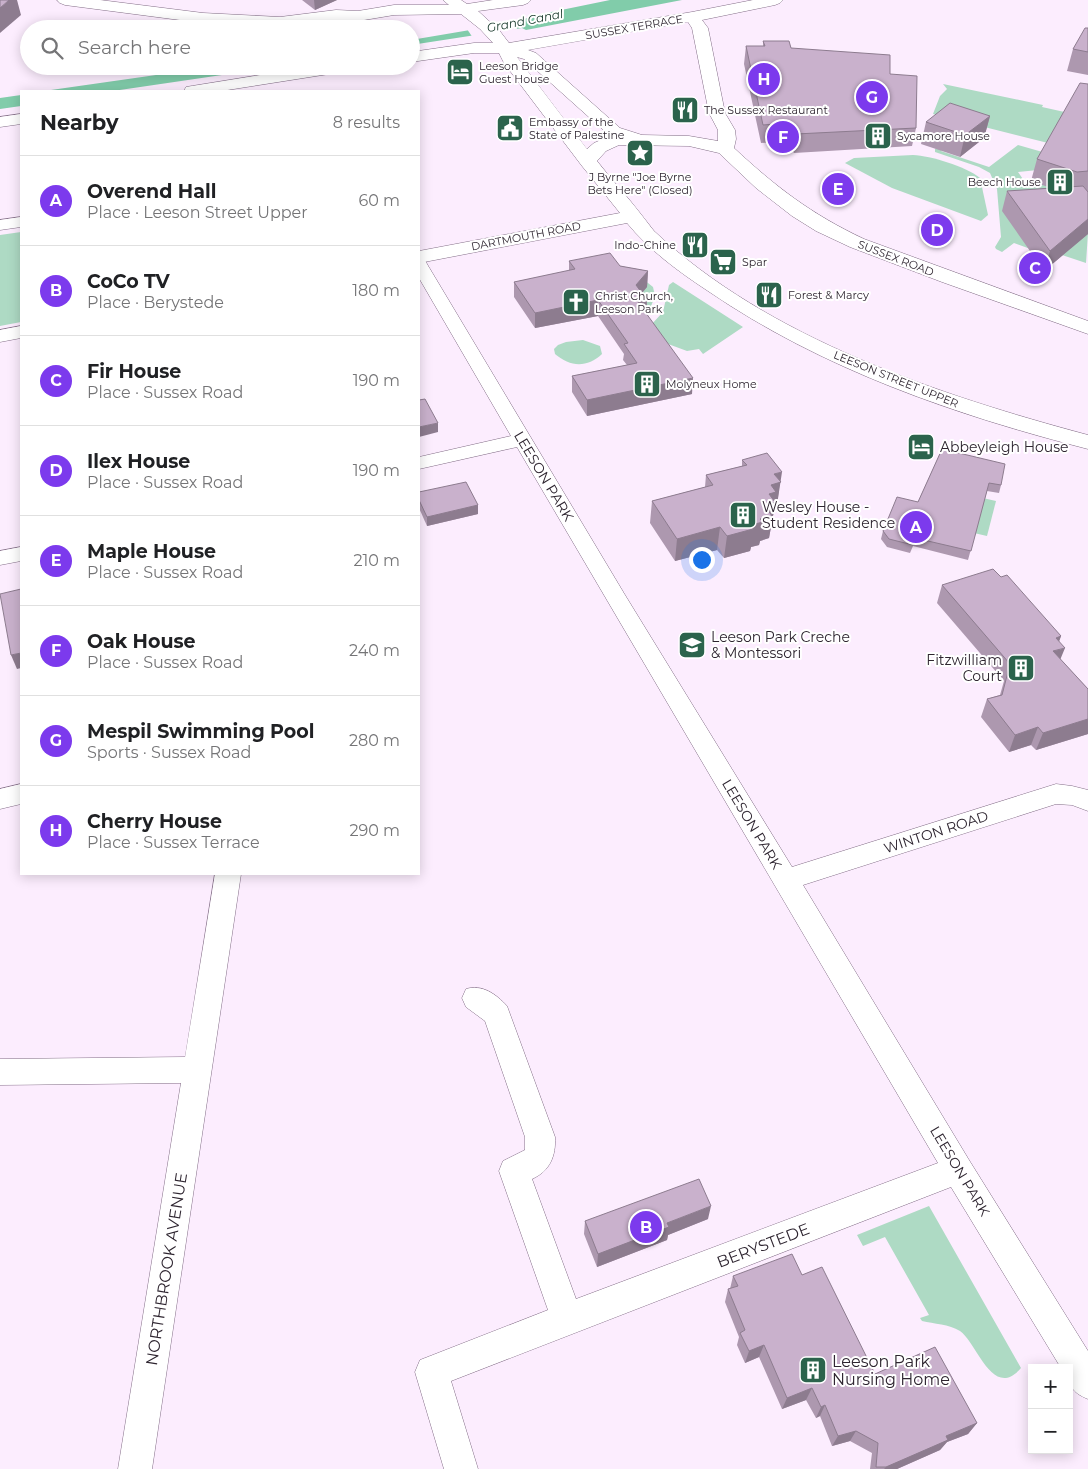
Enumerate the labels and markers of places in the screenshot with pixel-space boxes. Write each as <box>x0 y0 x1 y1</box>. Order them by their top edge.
hotel icon: Leeson Bridge Guest House <box>445 57 475 87</box>
place label: Leeson Bridge Guest House <box>479 59 559 86</box>
pin: H <box>748 60 780 98</box>
pin: G <box>856 78 888 116</box>
restaurant icon: The Sussex Restaurant <box>670 95 700 125</box>
place label: The Sussex Restaurant <box>704 103 828 117</box>
public building icon: Embassy of the State of Palestine <box>495 113 525 143</box>
place label: Embassy of the State of Palestine <box>529 115 625 142</box>
pin: F <box>767 118 799 156</box>
building icon: Sycamore House <box>863 121 893 151</box>
place label: Sycamore House <box>897 129 990 143</box>
place icon: J Byrne "Joe Byrne Bets Here" (Closed) <box>625 138 655 168</box>
building icon: Beech House <box>1045 167 1075 197</box>
place label: J Byrne "Joe Byrne Bets Here" (Closed) <box>587 170 693 197</box>
pin: E <box>822 170 854 208</box>
place label: Beech House <box>968 175 1041 189</box>
pin: D <box>921 211 953 249</box>
restaurant icon: Indo-Chine <box>680 230 710 260</box>
place label: Indo-Chine <box>614 238 676 252</box>
supermarket icon: Spar <box>708 247 738 277</box>
pin: C <box>1019 249 1051 287</box>
place label: Spar <box>742 255 767 269</box>
restaurant icon: Forest & Marcy <box>754 280 784 310</box>
church icon: Christ Church, Leeson Park <box>561 287 591 317</box>
place label: Forest & Marcy <box>788 288 869 302</box>
place label: Christ Church, Leeson Park <box>595 289 673 316</box>
building icon: Molyneux Home <box>632 369 662 399</box>
place label: Molyneux Home <box>666 377 757 391</box>
hotel icon: Abbeyleigh House <box>906 432 936 462</box>
place label: Abbeyleigh House <box>940 438 1069 456</box>
place label: Wesley House - Student Residence <box>762 498 895 532</box>
building icon: Wesley House - Student Residence <box>728 500 758 530</box>
pin: A <box>900 508 932 546</box>
place label: Leeson Park Creche & Montessori <box>711 628 850 662</box>
school or university icon: Leeson Park Creche & Montessori <box>677 630 707 660</box>
place label: Fitzwilliam Court <box>926 651 1002 685</box>
building icon: Fitzwilliam Court <box>1006 653 1036 683</box>
pin: B <box>630 1208 662 1246</box>
place label: Leeson Park Nursing Home <box>832 1352 950 1389</box>
building icon: Leeson Park Nursing Home <box>798 1355 828 1385</box>

